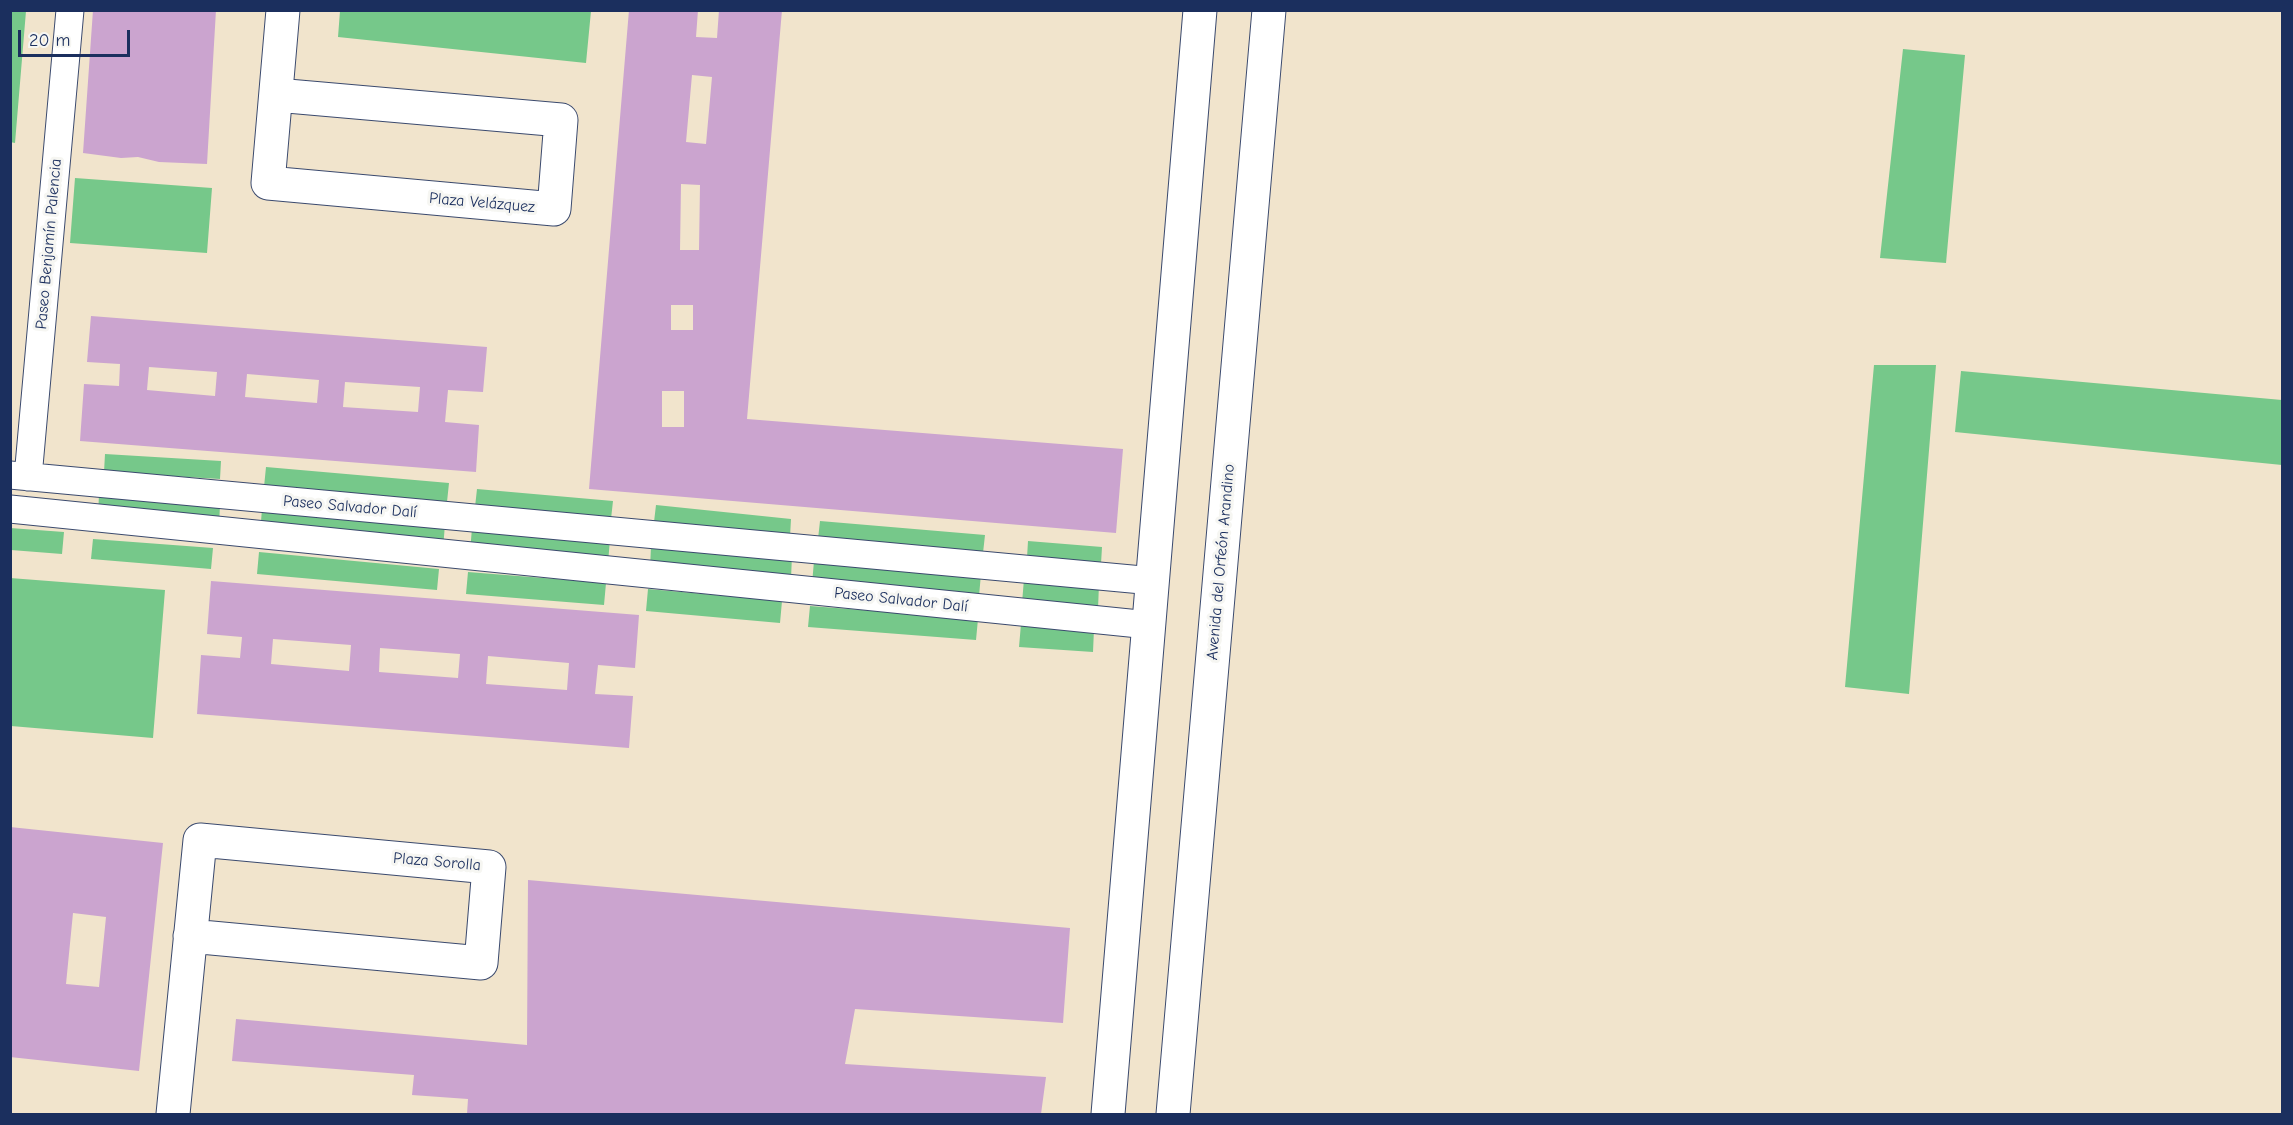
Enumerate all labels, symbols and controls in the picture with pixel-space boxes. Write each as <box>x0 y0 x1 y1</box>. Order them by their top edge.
scale bar <box>21 18 134 56</box>
text: 20 m <box>29 30 70 51</box>
street label: Paseo Benjamín Palencia <box>32 158 66 330</box>
street label: Plaza Velázquez <box>428 189 536 217</box>
street label: Avenida del Orfeón Arandino <box>1203 463 1239 661</box>
street label: Paseo Salvador Dalí <box>282 492 418 522</box>
street label: Paseo Salvador Dalí <box>833 583 969 617</box>
street label: Plaza Sorolla <box>392 849 482 875</box>

